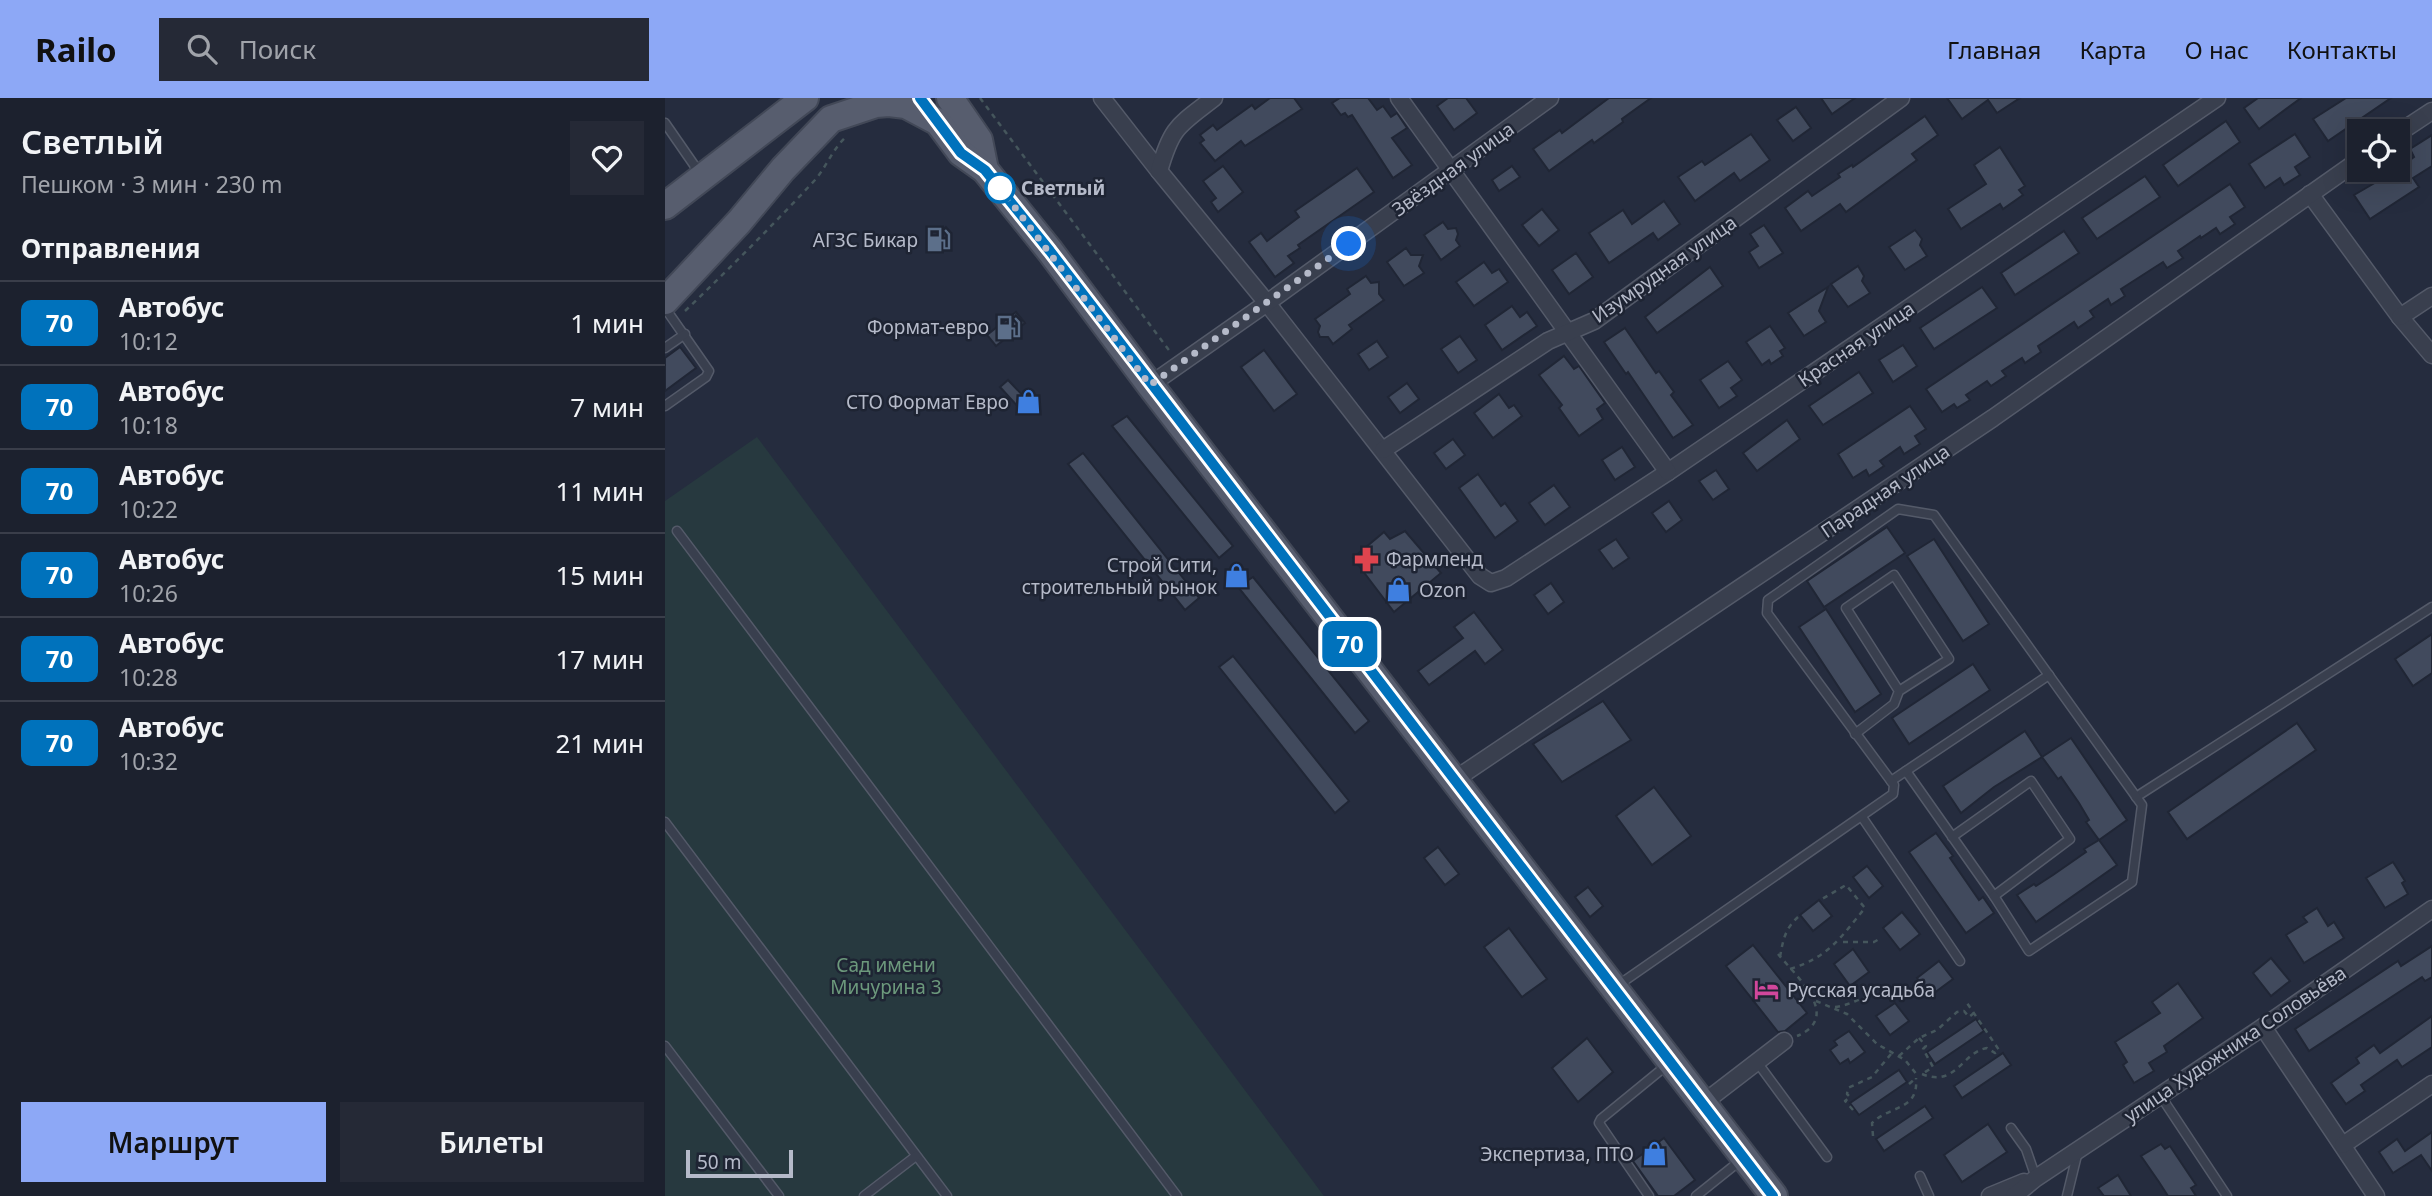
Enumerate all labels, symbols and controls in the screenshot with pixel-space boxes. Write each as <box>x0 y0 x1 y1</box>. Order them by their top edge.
search box <box>159 18 649 81</box>
text: Railo <box>35 27 117 72</box>
icon: search <box>183 30 221 68</box>
text: Поиск <box>239 31 316 67</box>
text: Главная <box>1947 33 2041 66</box>
text: Карта <box>2079 33 2146 66</box>
text: О нас <box>2184 33 2249 66</box>
text: Контакты <box>2287 33 2397 66</box>
street label: Звёздная улица <box>1387 116 1519 222</box>
text: Светлый <box>21 119 164 164</box>
map controls <box>2347 119 2410 182</box>
button: locate <box>2347 119 2410 182</box>
button: heart <box>570 121 644 195</box>
text: Пешком · 3 мин · 230 m <box>21 168 283 200</box>
marker: Светлый <box>985 173 1015 203</box>
place label: Светлый <box>1021 175 1105 201</box>
street label: Изумрудная улица <box>1587 209 1741 329</box>
fuel station icon: АГЗС Бикар <box>924 226 952 254</box>
your location <box>1331 226 1366 261</box>
place label: АГЗС Бикар <box>813 227 918 253</box>
text: Отправления <box>21 230 200 266</box>
text: Автобус <box>119 289 224 325</box>
street label: Красная улица <box>1793 295 1919 393</box>
text: 1 мин <box>570 305 644 341</box>
text: 70 <box>46 306 73 339</box>
fuel station icon: Формат-евро <box>995 313 1023 341</box>
place label: Формат-евро <box>867 314 989 340</box>
text: 10:12 <box>119 325 178 357</box>
text: Автобус <box>119 373 224 409</box>
shop icon: СТО Формат Евро <box>1015 388 1043 416</box>
text: 7 мин <box>570 389 644 425</box>
place label: СТО Формат Евро <box>846 389 1009 415</box>
text: 70 <box>46 390 73 423</box>
text: 10:18 <box>119 409 178 441</box>
street label: Парадная улица <box>1815 438 1955 544</box>
text: Автобус <box>119 457 224 493</box>
text: 11 мин <box>555 473 644 509</box>
text: 70 <box>46 474 73 507</box>
text: 10:22 <box>119 493 178 525</box>
text: Автобус <box>119 541 224 577</box>
pharmacy icon: Фармленд <box>1352 545 1380 573</box>
place label: Фармленд <box>1386 546 1484 572</box>
place label: Строй Сити, строительный рынок <box>1022 552 1217 600</box>
text: 15 мин <box>555 557 644 593</box>
text: 70 <box>46 558 73 591</box>
shop icon: Строй Сити, строительный рынок <box>1223 562 1251 590</box>
shop icon: Ozon <box>1385 576 1413 604</box>
text: 10:26 <box>119 577 178 609</box>
place label: Ozon <box>1419 577 1466 603</box>
line badge: 70 <box>1319 621 1381 667</box>
text: Автобус <box>119 625 224 661</box>
text: 70 <box>1336 627 1364 660</box>
text: 17 мин <box>555 641 644 677</box>
text: 70 <box>46 642 73 675</box>
text: 10:28 <box>119 661 178 693</box>
text: Автобус <box>119 709 224 745</box>
text: 21 мин <box>555 725 644 761</box>
text: 70 <box>46 726 73 759</box>
text: 10:32 <box>119 745 178 777</box>
park label: Сад имени Мичурина 3 <box>830 952 942 1000</box>
street label: улица Художника Соловьёва <box>2119 960 2351 1128</box>
hotel icon: Русская усадьба <box>1753 976 1781 1004</box>
place label: Русская усадьба <box>1787 977 1935 1003</box>
button: Маршрут <box>21 1102 326 1182</box>
button: Билеты <box>340 1102 644 1182</box>
shop icon: Экспертиза, ПТО <box>1640 1140 1668 1168</box>
place label: Экспертиза, ПТО <box>1480 1141 1634 1167</box>
scale bar <box>686 1147 793 1179</box>
text: 50 m <box>697 1149 741 1175</box>

